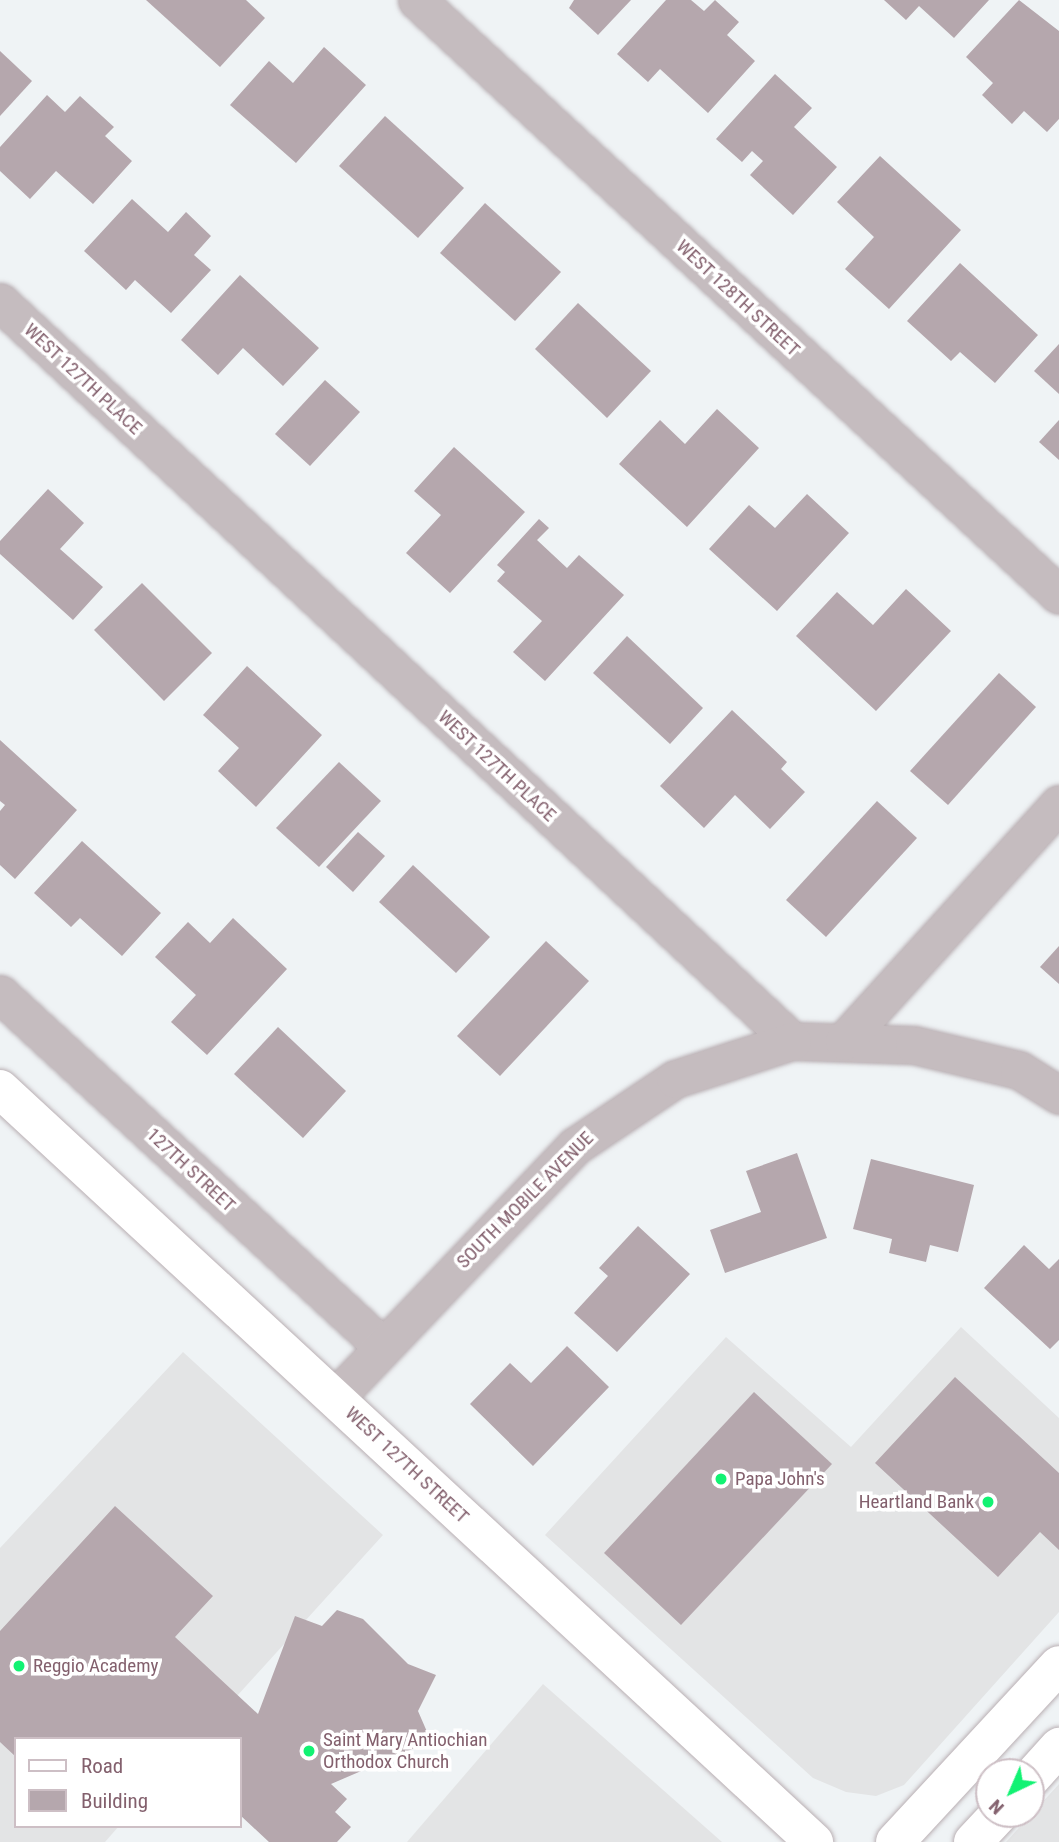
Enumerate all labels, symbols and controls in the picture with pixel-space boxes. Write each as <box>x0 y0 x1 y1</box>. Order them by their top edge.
street label: WEST 128TH STREET <box>671 235 805 361</box>
street label: WEST 127TH PLACE <box>19 318 147 440</box>
street label: WEST 127TH PLACE <box>433 705 561 827</box>
street label: 127TH STREET <box>142 1123 240 1217</box>
street label: SOUTH MOBILE AVENUE <box>452 1127 598 1273</box>
street label: WEST 127TH STREET <box>340 1402 474 1528</box>
place label: Papa John's <box>735 1468 825 1490</box>
marker: Papa John's <box>713 1471 729 1487</box>
place label: Heartland Bank <box>859 1491 974 1513</box>
marker: Heartland Bank <box>980 1494 996 1510</box>
place label: Reggio Academy <box>33 1655 158 1677</box>
marker: Reggio Academy <box>11 1658 27 1674</box>
place label: Saint Mary Antiochian Orthodox Church <box>323 1729 487 1773</box>
legend <box>14 1737 242 1828</box>
marker: Saint Mary Antiochian Orthodox Church <box>301 1743 317 1759</box>
text: Road <box>81 1754 123 1778</box>
north arrow <box>975 1758 1045 1828</box>
text: Building <box>81 1789 148 1813</box>
text: N <box>984 1795 1009 1819</box>

